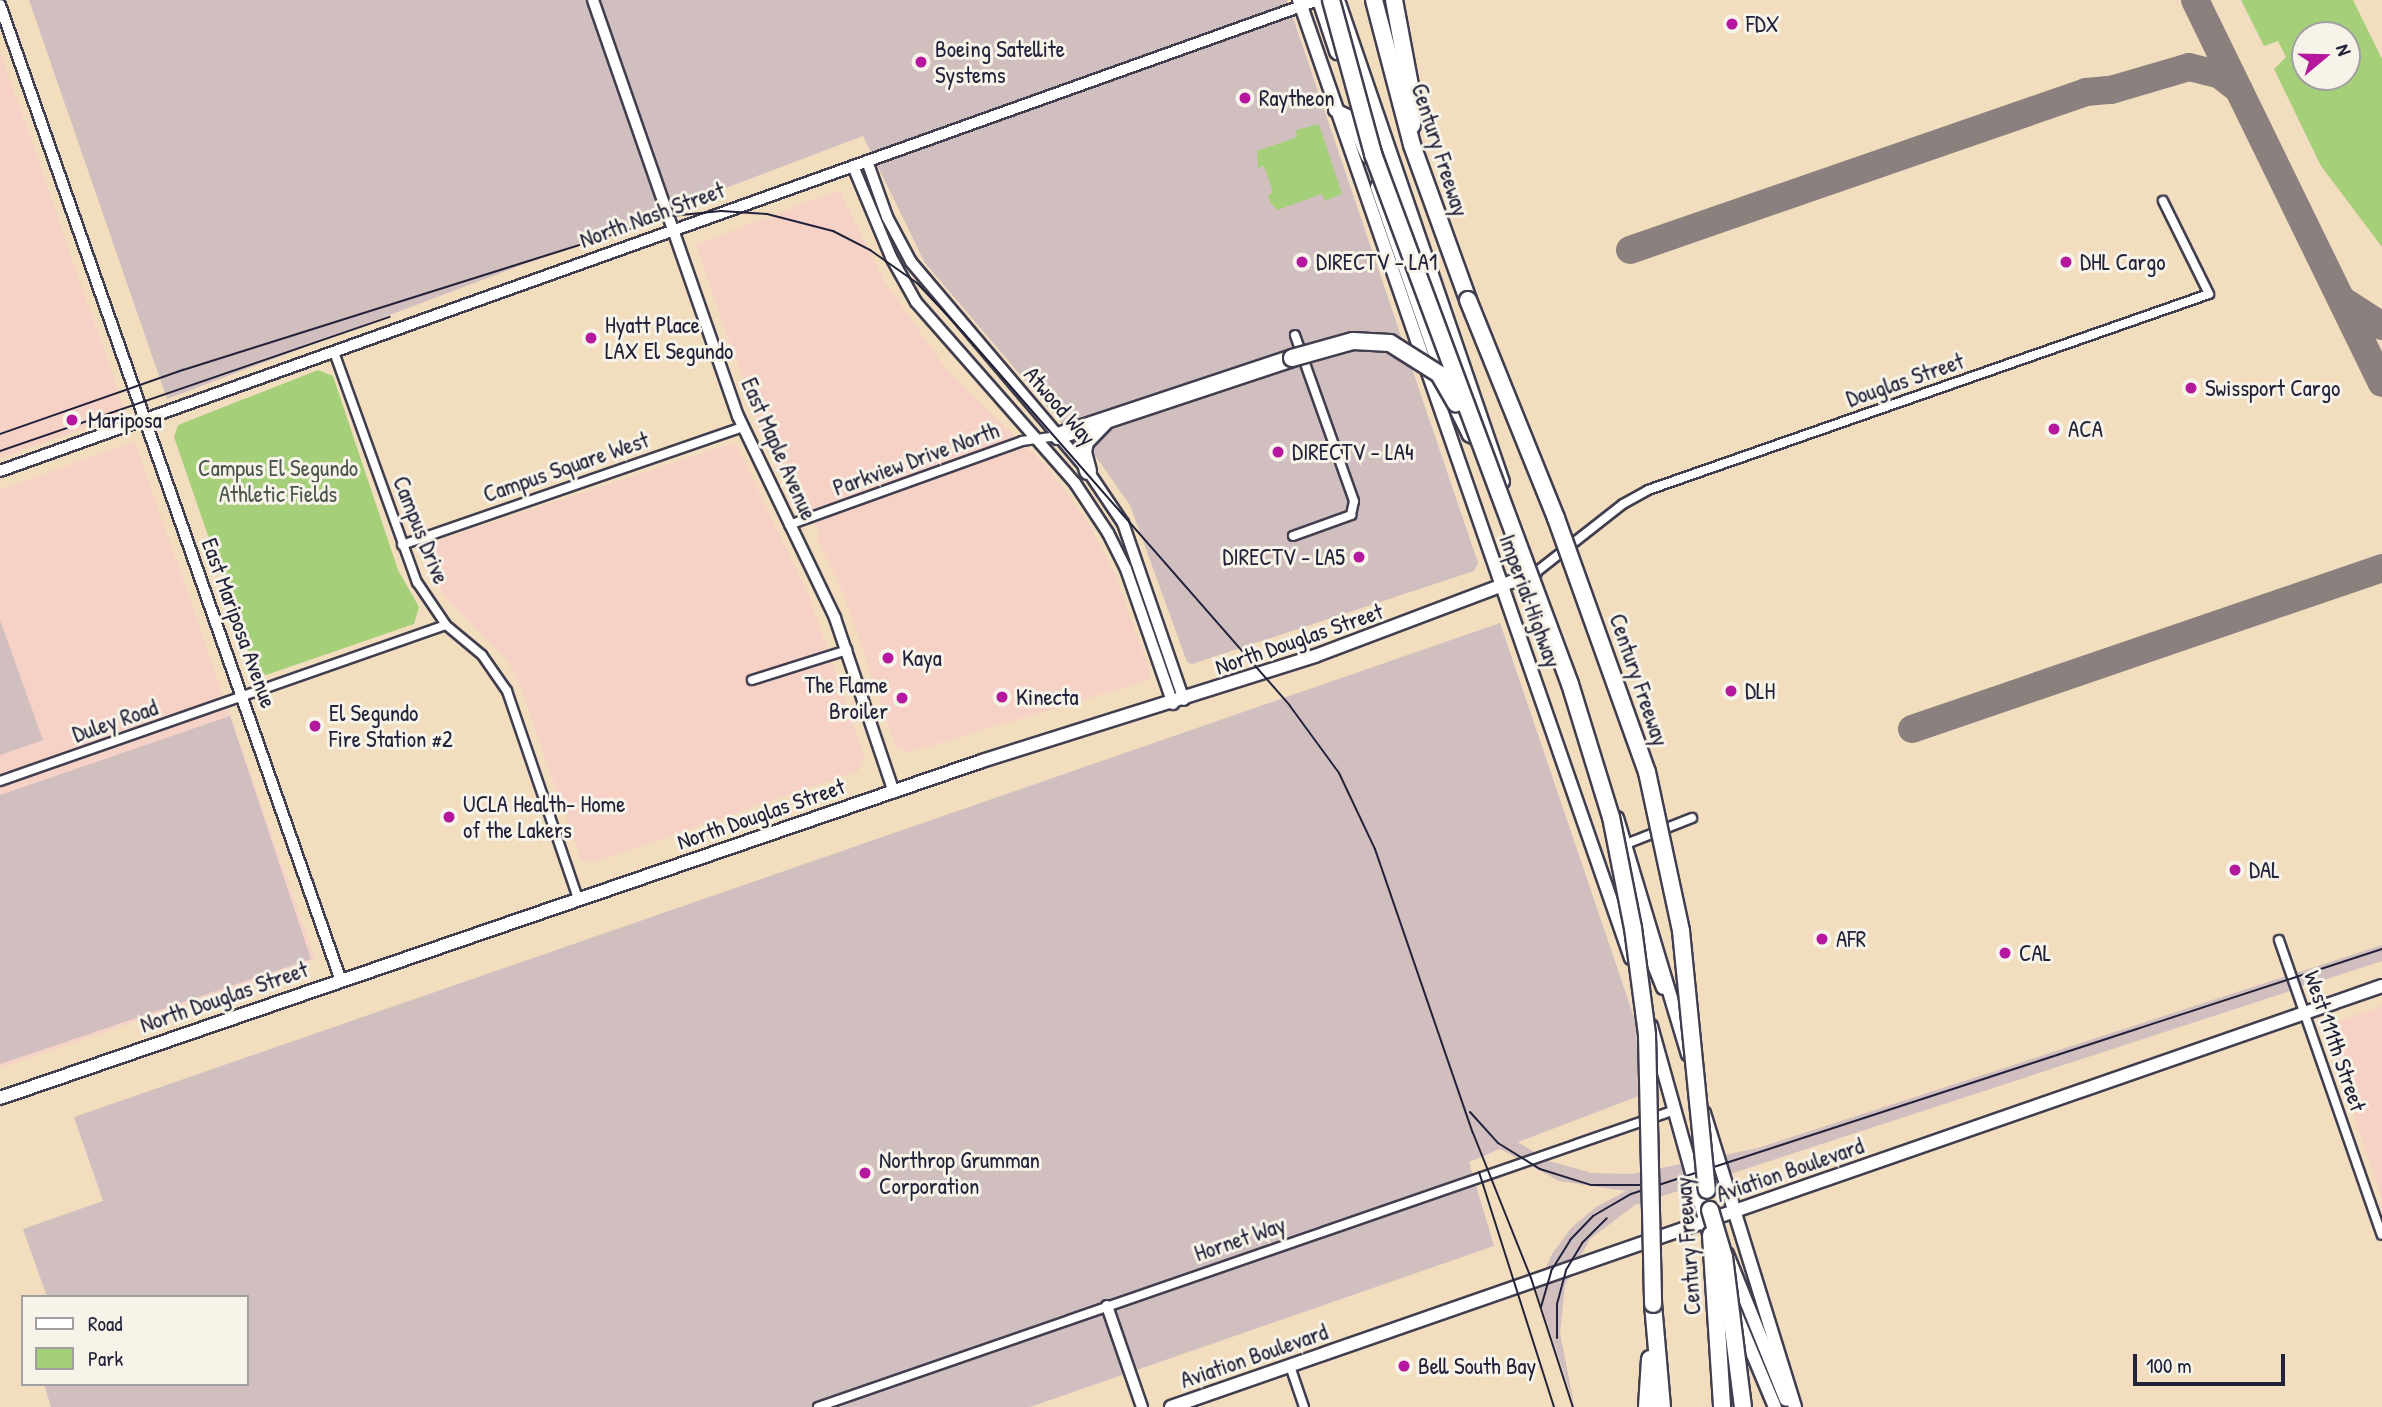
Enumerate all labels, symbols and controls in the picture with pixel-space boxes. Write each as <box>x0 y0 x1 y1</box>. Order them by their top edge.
place label: FDX <box>1746 10 1779 38</box>
marker: FDX <box>1724 16 1740 32</box>
north arrow <box>2291 21 2361 91</box>
place label: Boeing Satellite Systems <box>935 35 1065 89</box>
text: N <box>2330 41 2358 59</box>
marker: Boeing Satellite Systems <box>913 54 929 70</box>
street label: Century Freeway <box>1406 80 1474 220</box>
place label: Raytheon <box>1259 84 1335 112</box>
marker: Raytheon <box>1237 90 1253 106</box>
street label: North Nash Street <box>576 176 728 254</box>
place label: DIRECTV - LA1 <box>1316 248 1437 276</box>
place label: DHL Cargo <box>2080 248 2166 276</box>
marker: DIRECTV - LA1 <box>1294 254 1310 270</box>
marker: DHL Cargo <box>2058 254 2074 270</box>
place label: Hyatt Place LAX El Segundo <box>605 311 733 365</box>
marker: Hyatt Place LAX El Segundo <box>583 330 599 346</box>
street label: Douglas Street <box>1843 347 1967 413</box>
street label: Atwood Way <box>1018 361 1102 451</box>
street label: East Maple Avenue <box>735 374 823 524</box>
place label: Swissport Cargo <box>2205 374 2340 402</box>
marker: Swissport Cargo <box>2183 380 2199 396</box>
place label: Mariposa <box>88 406 162 434</box>
marker: Mariposa <box>62 410 82 430</box>
place label: ACA <box>2068 415 2103 443</box>
street label: Parkview Drive North <box>829 416 1003 502</box>
marker: ACA <box>2046 421 2062 437</box>
street label: Campus Square West <box>480 426 652 508</box>
place label: DIRECTV - LA4 <box>1292 438 1414 466</box>
marker: DIRECTV - LA4 <box>1270 444 1286 460</box>
park label: Campus El Segundo Athletic Fields <box>198 454 358 508</box>
street label: Campus Drive <box>387 472 455 588</box>
street label: Imperial Highway <box>1493 531 1567 671</box>
street label: East Mariposa Avenue <box>195 534 283 712</box>
place label: DIRECTV - LA5 <box>1222 543 1345 571</box>
marker: DIRECTV - LA5 <box>1351 549 1367 565</box>
street label: North Douglas Street <box>1211 597 1387 681</box>
street label: Century Freeway <box>1603 610 1675 750</box>
place label: Kaya <box>902 644 942 672</box>
marker: Kaya <box>880 650 896 666</box>
place label: The Flame Broiler <box>805 671 888 725</box>
place label: DLH <box>1745 677 1775 705</box>
place label: Kinecta <box>1016 683 1079 711</box>
marker: DLH <box>1723 683 1739 699</box>
marker: Kinecta <box>994 689 1010 705</box>
marker: The Flame Broiler <box>894 690 910 706</box>
street label: Duley Road <box>69 694 161 748</box>
place label: El Segundo Fire Station #2 <box>329 699 453 753</box>
marker: El Segundo Fire Station #2 <box>307 718 323 734</box>
street label: North Douglas Street <box>673 772 849 856</box>
place label: UCLA Health- Home of the Lakers <box>463 790 625 844</box>
marker: UCLA Health- Home of the Lakers <box>441 809 457 825</box>
place label: DAL <box>2249 856 2280 884</box>
marker: DAL <box>2227 862 2243 878</box>
place label: AFR <box>1836 925 1866 953</box>
marker: AFR <box>1814 931 1830 947</box>
place label: CAL <box>2019 939 2051 967</box>
marker: CAL <box>1997 945 2013 961</box>
street label: North Douglas Street <box>136 955 312 1039</box>
street label: West 111th Street <box>2298 967 2372 1115</box>
street label: Aviation Boulevard <box>1713 1132 1867 1208</box>
place label: Northrop Grumman Corporation <box>879 1146 1040 1200</box>
marker: Northrop Grumman Corporation <box>857 1165 873 1181</box>
street label: Century Freeway <box>1669 1176 1707 1316</box>
street label: Hornet Way <box>1191 1211 1289 1267</box>
legend <box>21 1295 248 1386</box>
text: Road <box>88 1309 122 1338</box>
street label: Aviation Boulevard <box>1177 1318 1331 1394</box>
scale bar <box>2137 1340 2289 1384</box>
text: Park <box>88 1344 123 1373</box>
text: 100 m <box>2146 1351 2192 1380</box>
place label: Bell South Bay <box>1418 1352 1536 1380</box>
marker: Bell South Bay <box>1396 1358 1412 1374</box>

